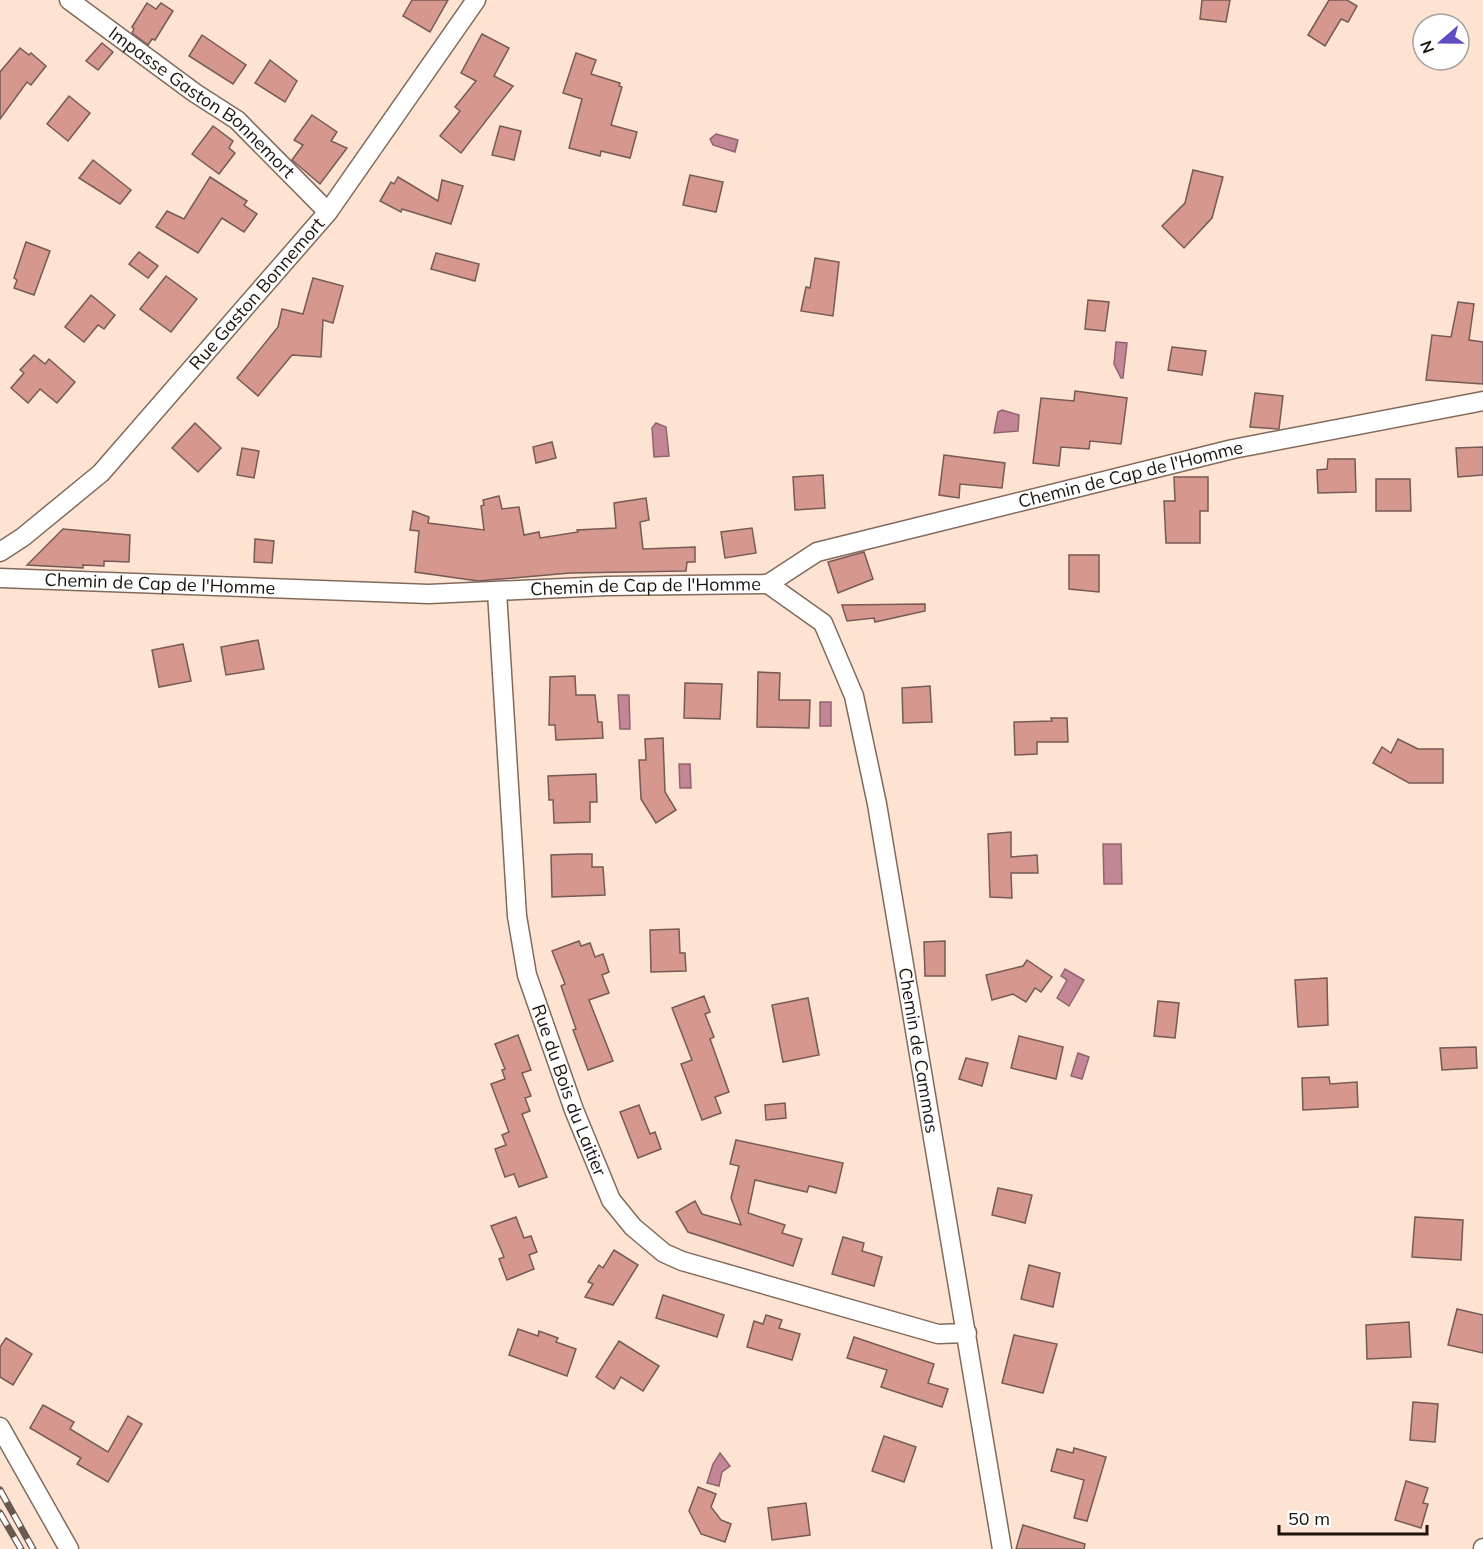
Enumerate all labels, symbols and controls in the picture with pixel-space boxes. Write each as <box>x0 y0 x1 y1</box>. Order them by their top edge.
north arrow <box>1411 12 1471 72</box>
street label: Impasse Gaston Bonnemort <box>104 21 300 183</box>
text: N <box>1415 38 1438 56</box>
street label: Rue Gaston Bonnemort <box>184 212 329 374</box>
street label: Chemin de Cap de l'Homme <box>1016 435 1245 513</box>
street label: Chemin de Cap de l'Homme <box>44 568 276 599</box>
street label: Chemin de Cap de l'Homme <box>530 572 761 600</box>
street label: Chemin de Cammas <box>894 966 944 1135</box>
street label: Rue du Bois du Laitier <box>527 1001 612 1180</box>
scale bar <box>1279 1498 1428 1536</box>
text: 50 m <box>1288 1507 1330 1530</box>

